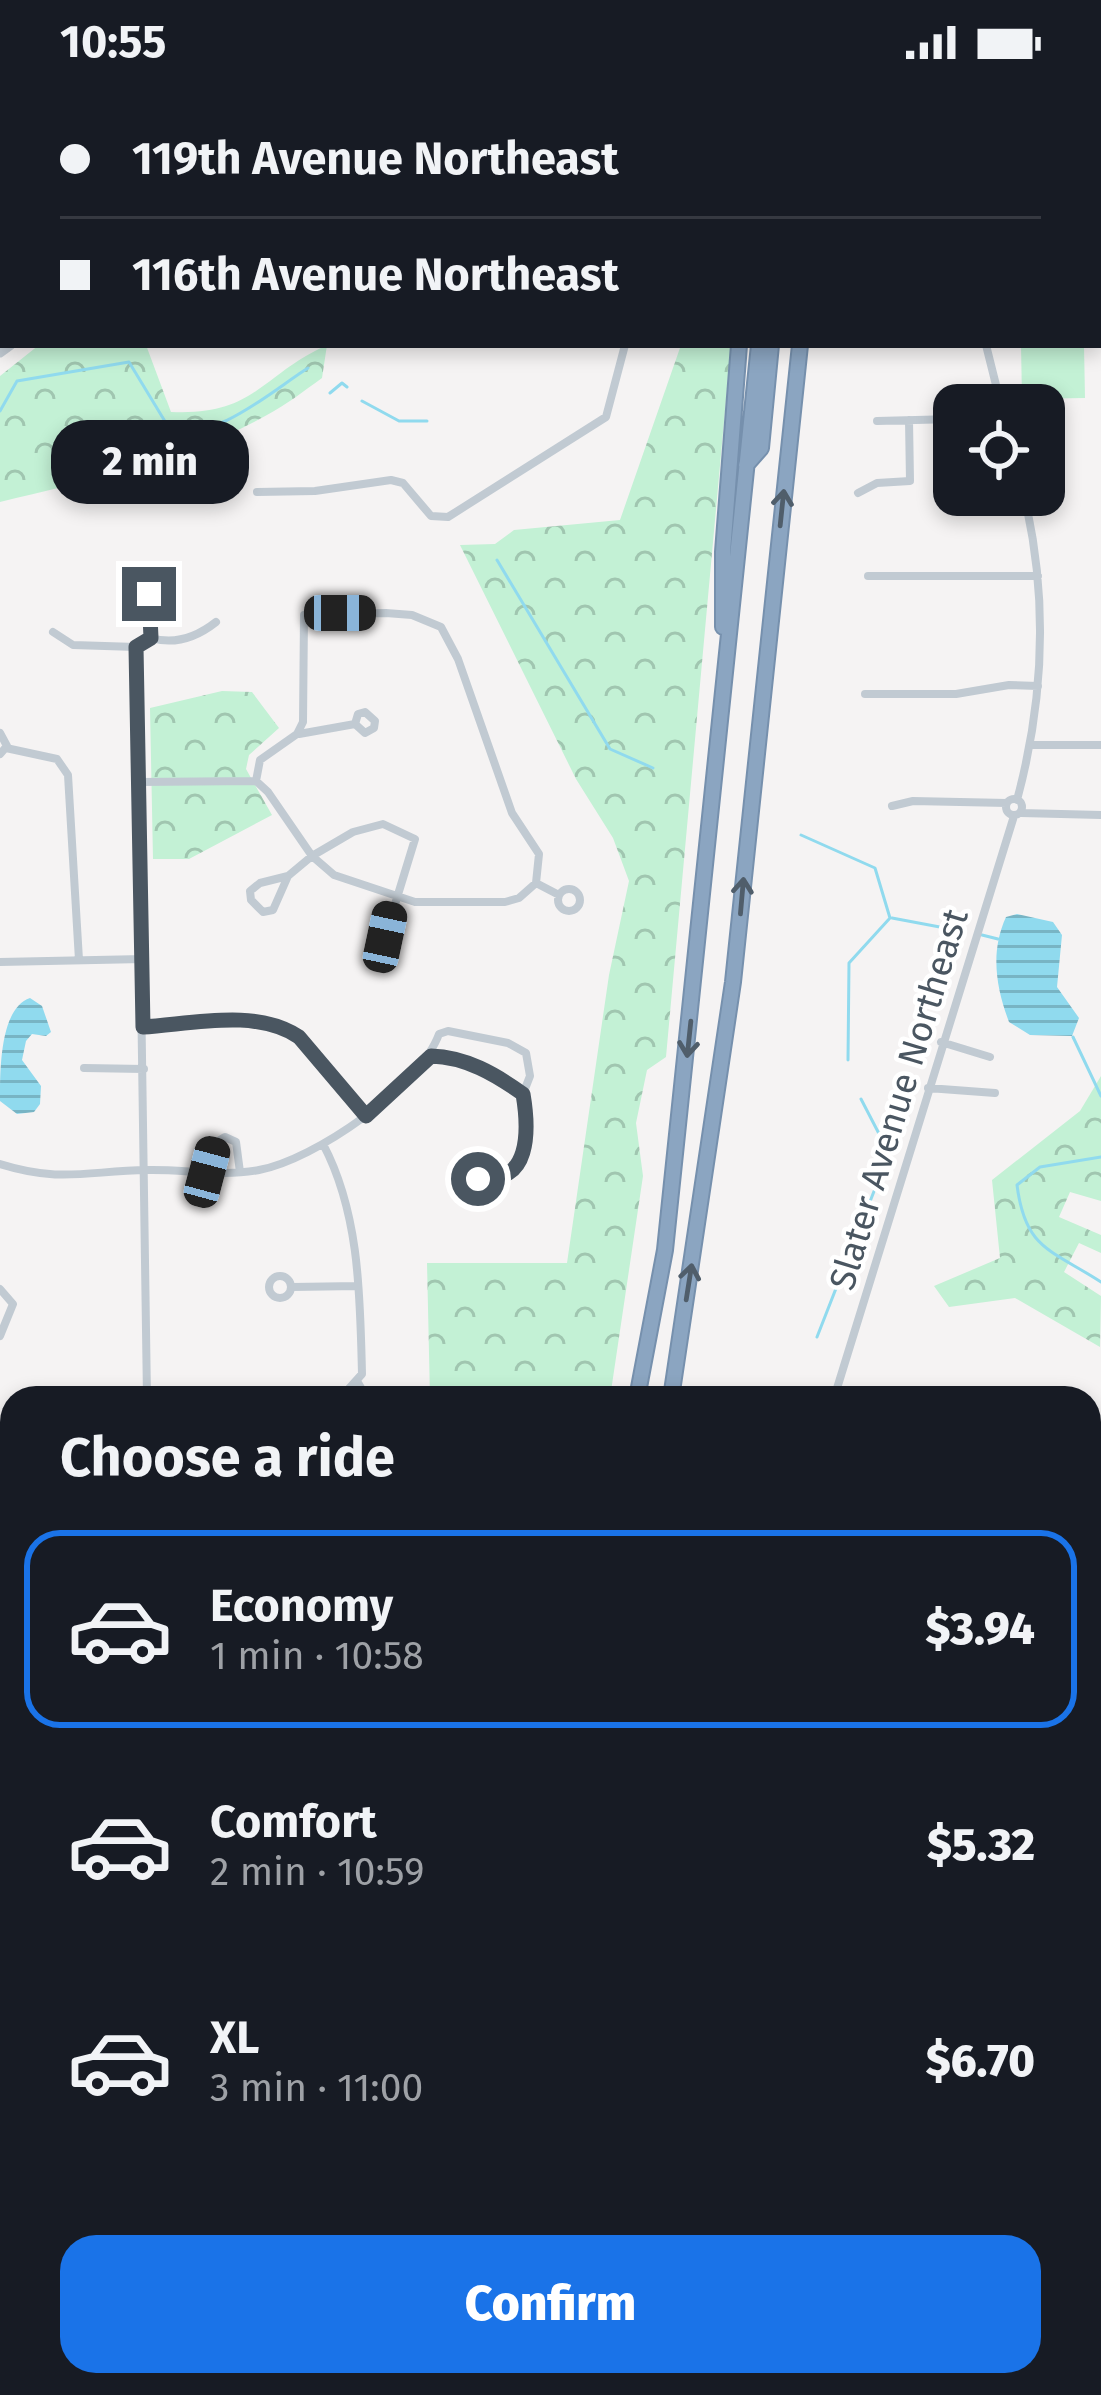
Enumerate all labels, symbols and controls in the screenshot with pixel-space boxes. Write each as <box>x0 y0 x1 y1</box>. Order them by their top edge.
text: 10:55 <box>60 15 166 69</box>
text: 119th Avenue Northeast <box>132 132 619 186</box>
text: 116th Avenue Northeast <box>132 248 619 302</box>
map controls <box>933 384 1065 516</box>
button: locate <box>933 384 1065 516</box>
callout: 2 min <box>50 420 248 504</box>
text: 2 min <box>102 439 198 485</box>
one-way arrow <box>771 489 794 528</box>
route end <box>122 567 176 621</box>
car <box>304 595 376 631</box>
one-way arrow <box>731 877 754 916</box>
car <box>360 898 410 976</box>
street label: Slater Avenue Northeast <box>820 904 978 1295</box>
one-way arrow <box>677 1019 700 1058</box>
car <box>180 1133 234 1211</box>
route start <box>451 1152 505 1206</box>
one-way arrow <box>678 1264 701 1303</box>
text: Choose a ride <box>60 1426 395 1490</box>
icon: car <box>66 1575 174 1683</box>
text: Economy <box>210 1579 393 1633</box>
text: $3.94 <box>925 1602 1035 1656</box>
text: 1 min · 10:58 <box>210 1633 424 1679</box>
icon: car <box>66 1791 174 1899</box>
text: Comfort <box>210 1795 377 1849</box>
text: $5.32 <box>927 1818 1035 1872</box>
text: 2 min · 10:59 <box>210 1849 425 1895</box>
icon: car <box>66 2007 174 2115</box>
text: XL <box>210 2011 259 2065</box>
text: $6.70 <box>926 2034 1035 2088</box>
text: 3 min · 11:00 <box>210 2065 423 2111</box>
button: Confirm <box>60 2235 1041 2373</box>

